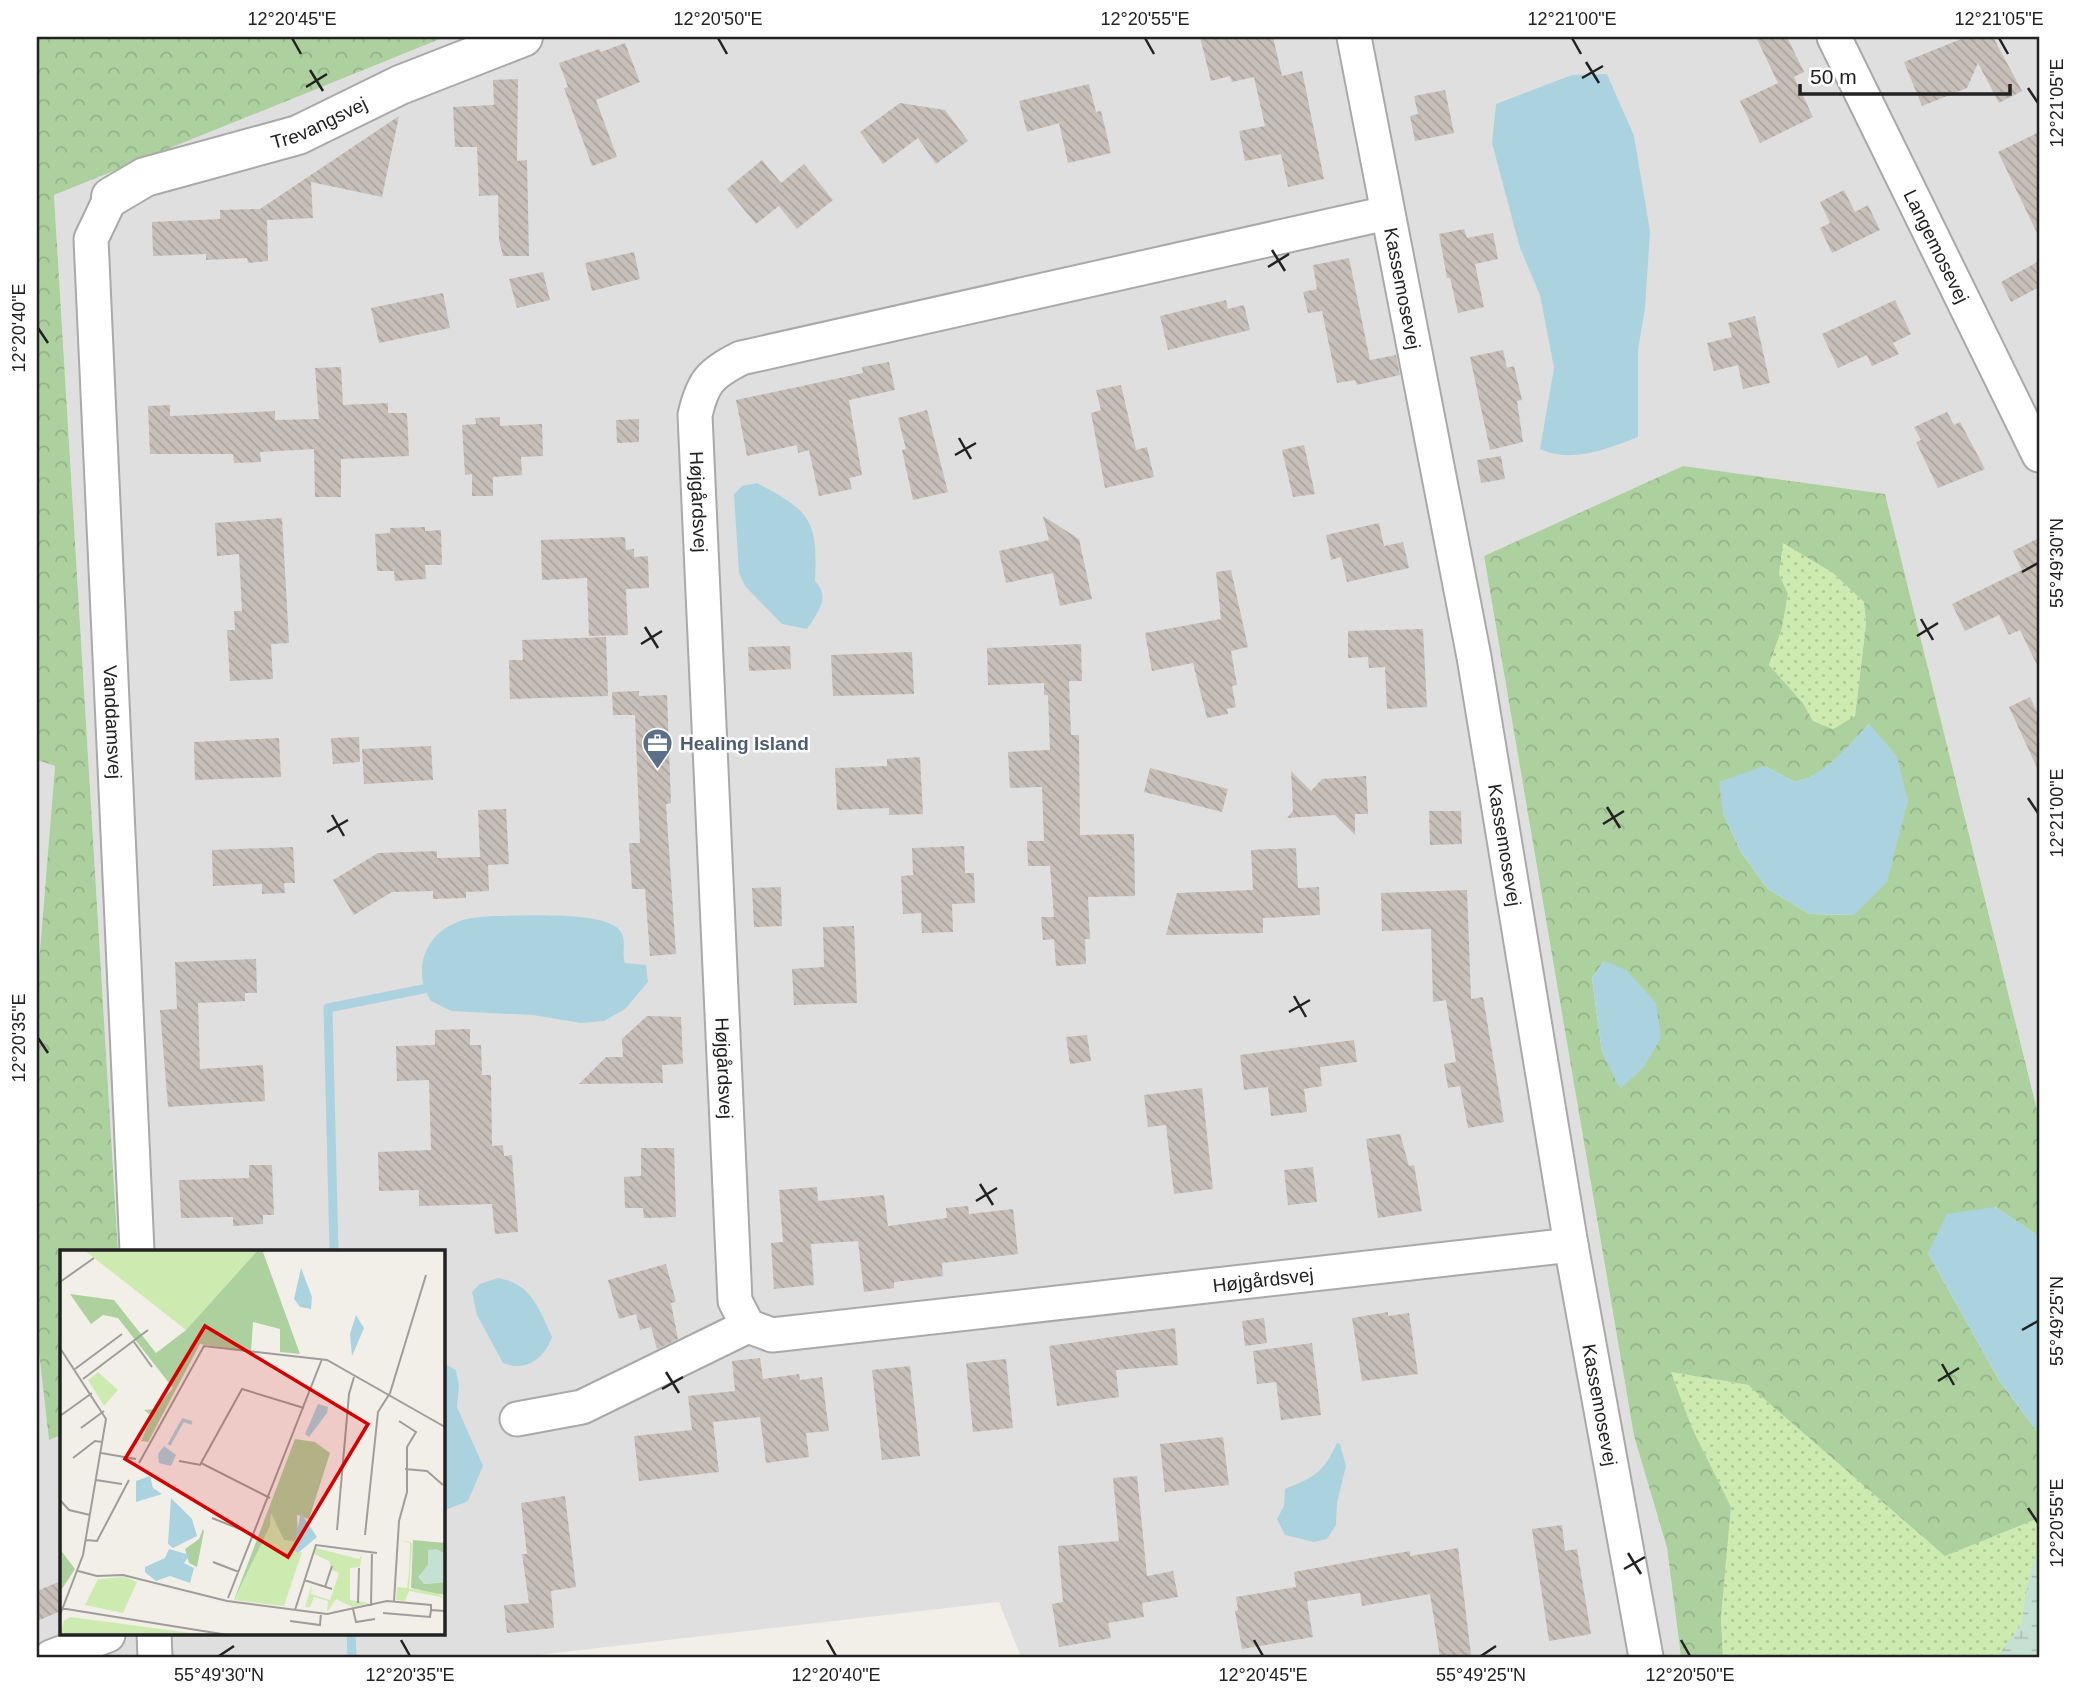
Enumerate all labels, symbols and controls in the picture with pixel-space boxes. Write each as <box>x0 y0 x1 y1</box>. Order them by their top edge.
text: 12°20'45"E <box>247 9 337 29</box>
text: 12°20'50"E <box>673 9 763 29</box>
text: 12°20'55"E <box>1100 9 1190 29</box>
text: 12°21'00"E <box>1527 9 1617 29</box>
text: 12°21'05"E <box>1954 9 2044 29</box>
scale bar <box>1800 52 2010 96</box>
text: 12°21'05"E <box>2047 58 2067 148</box>
text: 50 m <box>1810 65 1857 88</box>
street label: Trevangsvej <box>269 93 370 153</box>
street label: Langemosevej <box>1899 186 1973 307</box>
street label: Kassemosevej <box>1380 226 1424 351</box>
text: 12°20'40"E <box>9 283 29 373</box>
street label: Højgårdsvej <box>686 451 711 553</box>
text: 55°49'30"N <box>2047 518 2067 608</box>
street label: Vanddamsvej <box>99 665 126 779</box>
office icon: Healing Island <box>640 726 674 770</box>
place label: Healing Island <box>680 733 809 754</box>
text: 12°21'00"E <box>2047 768 2067 858</box>
street label: Kassemosevej <box>1484 782 1525 908</box>
text: 12°20'35"E <box>9 993 29 1083</box>
street label: Højgårdsvej <box>711 1017 737 1119</box>
inset map <box>60 1250 444 1634</box>
street label: Højgårdsvej <box>1212 1264 1315 1296</box>
text: 55°49'25"N <box>2047 1276 2067 1366</box>
street label: Kassemosevej <box>1578 1342 1621 1468</box>
text: 12°20'55"E <box>2047 1478 2067 1568</box>
text: 55°49'30"N <box>174 1665 264 1685</box>
text: 12°20'35"E <box>365 1665 455 1685</box>
text: 12°20'40"E <box>791 1665 881 1685</box>
text: 12°20'45"E <box>1218 1665 1308 1685</box>
text: 55°49'25"N <box>1436 1665 1526 1685</box>
text: 12°20'50"E <box>1645 1665 1735 1685</box>

